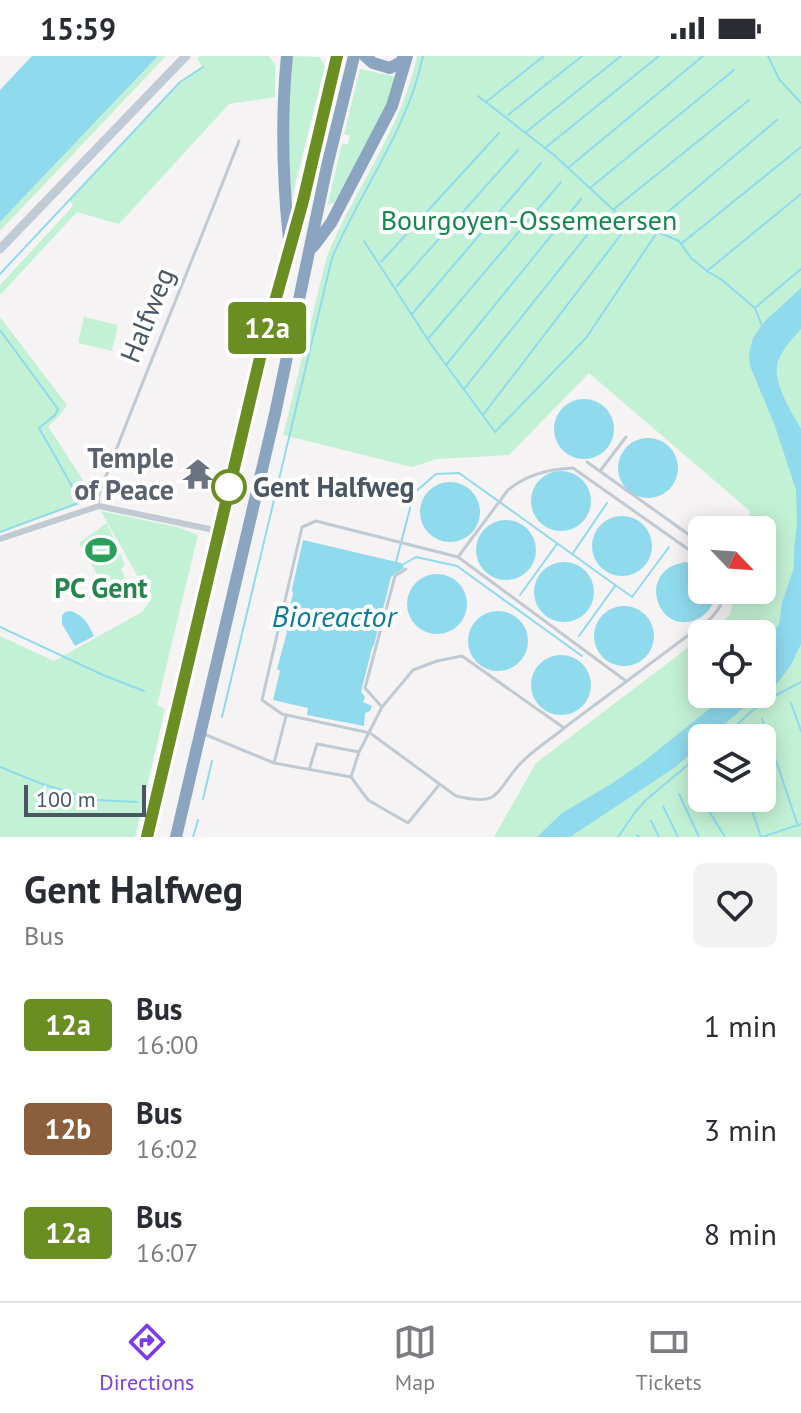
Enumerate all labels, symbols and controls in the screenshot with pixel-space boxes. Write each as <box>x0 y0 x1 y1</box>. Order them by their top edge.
text: 15:59 <box>40 9 116 48</box>
park label: Bourgoyen-Ossemeersen <box>381 201 677 238</box>
street label: Halfweg <box>111 262 182 368</box>
line badge: 12a <box>221 302 313 354</box>
text: 12a <box>244 309 290 346</box>
place label: Temple of Peace <box>74 439 174 508</box>
temple icon: Temple of Peace <box>181 457 215 491</box>
place label: Gent Halfweg <box>253 468 414 505</box>
marker: Gent Halfweg <box>212 470 246 504</box>
north arrow <box>688 516 776 604</box>
map controls <box>688 516 776 812</box>
sports icon: PC Gent <box>84 533 118 567</box>
place label: PC Gent <box>54 569 148 606</box>
water label: Bioreactor <box>272 596 398 635</box>
button: locate <box>688 620 776 708</box>
button: layers <box>688 724 776 812</box>
scale bar <box>24 781 146 817</box>
text: 100 m <box>36 785 96 813</box>
button: heart <box>693 863 777 947</box>
text: Gent Halfweg <box>24 864 243 913</box>
text: Bus <box>24 919 64 952</box>
text: Bus <box>136 989 183 1028</box>
text: 12a <box>45 1006 91 1043</box>
text: 1 min <box>704 1006 777 1045</box>
text: 16:00 <box>136 1028 198 1061</box>
text: Bus <box>136 1093 183 1132</box>
text: 12b <box>45 1110 91 1147</box>
text: 3 min <box>704 1110 777 1149</box>
text: 16:02 <box>136 1132 198 1165</box>
text: Bus <box>136 1197 183 1236</box>
text: 12a <box>45 1214 91 1251</box>
text: 8 min <box>704 1214 777 1253</box>
text: 16:07 <box>136 1236 198 1269</box>
tab: Directions <box>99 1320 194 1396</box>
tab: Map <box>393 1320 437 1396</box>
tab: Tickets <box>636 1320 702 1396</box>

